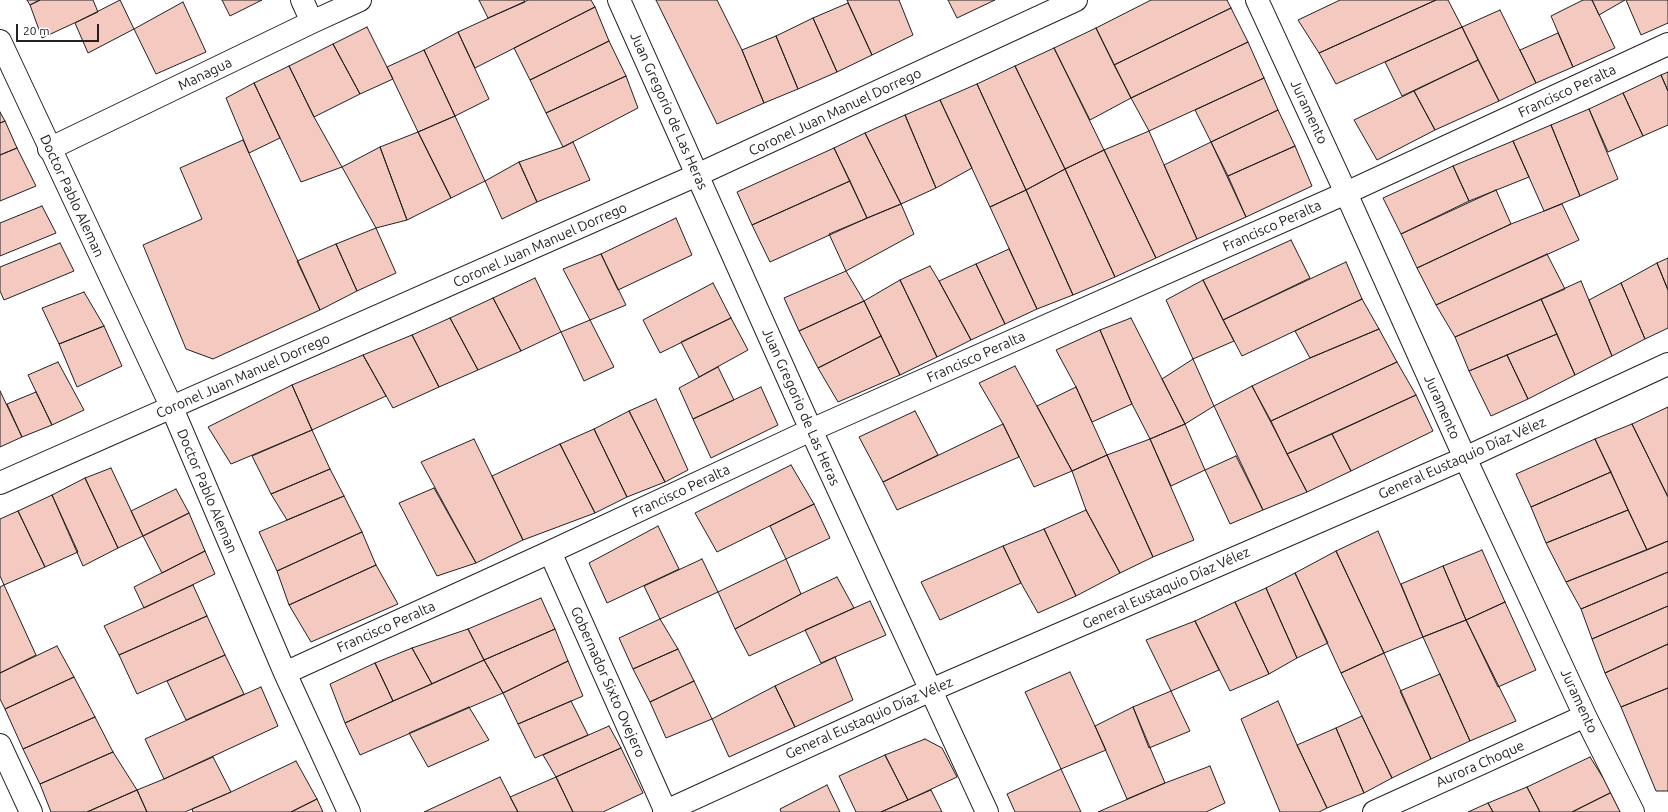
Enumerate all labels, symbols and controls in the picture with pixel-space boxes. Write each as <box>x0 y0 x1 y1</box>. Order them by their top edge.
scale bar <box>18 16 101 42</box>
text: 20 m <box>23 24 50 37</box>
street label: Juan Gregorio de Las Heras <box>627 30 711 192</box>
street label: Managua <box>175 54 235 94</box>
street label: Francisco Peralta <box>1515 61 1619 121</box>
street label: Coronel Juan Manuel Dorrego <box>746 65 924 159</box>
street label: Juramento <box>1287 77 1331 147</box>
street label: Doctor Pablo Aleman <box>36 132 108 260</box>
street label: Francisco Peralta <box>1220 197 1324 255</box>
street label: Coronel Juan Manuel Dorrego <box>450 199 630 291</box>
street label: Juan Gregorio de Las Heras <box>759 326 843 488</box>
street label: Francisco Peralta <box>924 328 1028 386</box>
street label: Coronel Juan Manuel Dorrego <box>153 330 333 422</box>
street label: Juramento <box>1420 372 1464 442</box>
street label: General Eustaquio Díaz Vélez <box>1376 413 1548 503</box>
street label: Doctor Pablo Aleman <box>173 426 241 556</box>
street label: Francisco Peralta <box>629 461 733 521</box>
street label: General Eustaquio Díaz Vélez <box>1080 543 1252 633</box>
street label: Francisco Peralta <box>334 598 438 656</box>
street label: Gobernador Sixto Ovejero <box>567 604 649 760</box>
street label: Juramento <box>1557 666 1601 736</box>
street label: General Eustaquio Díaz Vélez <box>783 673 955 763</box>
street label: Aurora Choque <box>1433 737 1527 791</box>

